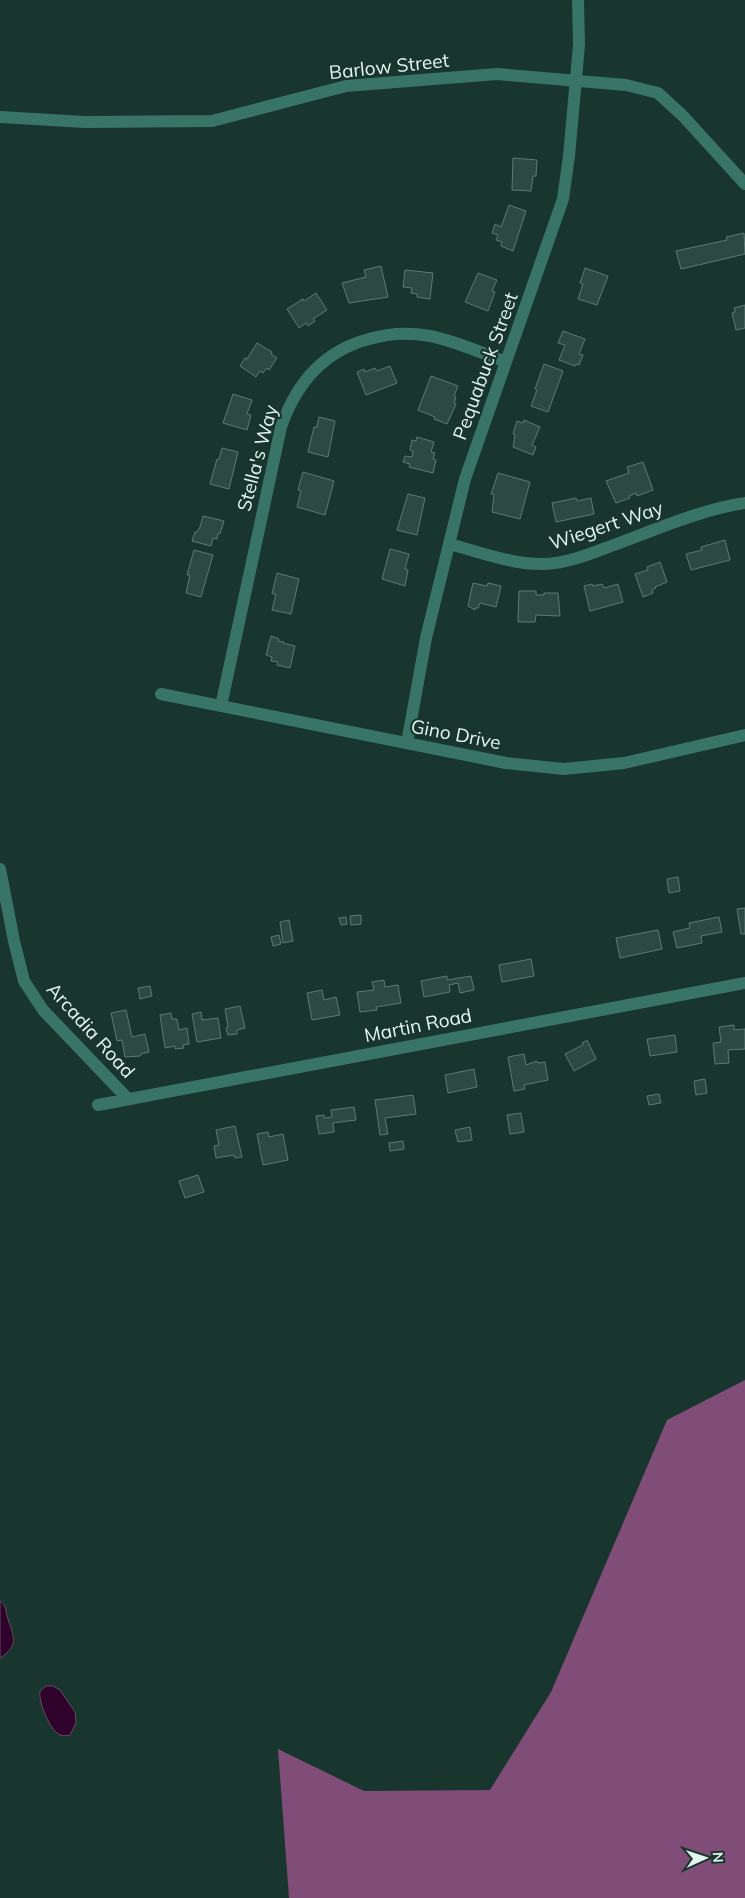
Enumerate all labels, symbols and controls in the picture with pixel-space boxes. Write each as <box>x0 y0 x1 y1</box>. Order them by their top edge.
street label: Barlow Street <box>328 48 450 84</box>
street label: Pequabuck Street <box>447 289 523 443</box>
street label: Stella's Way <box>231 402 283 514</box>
street label: Wiegert Way <box>546 495 666 555</box>
street label: Gino Drive <box>409 714 503 754</box>
street label: Arcadia Road <box>42 977 140 1083</box>
street label: Martin Road <box>362 1003 474 1047</box>
north arrow <box>680 1833 730 1883</box>
text: N <box>709 1852 727 1863</box>

